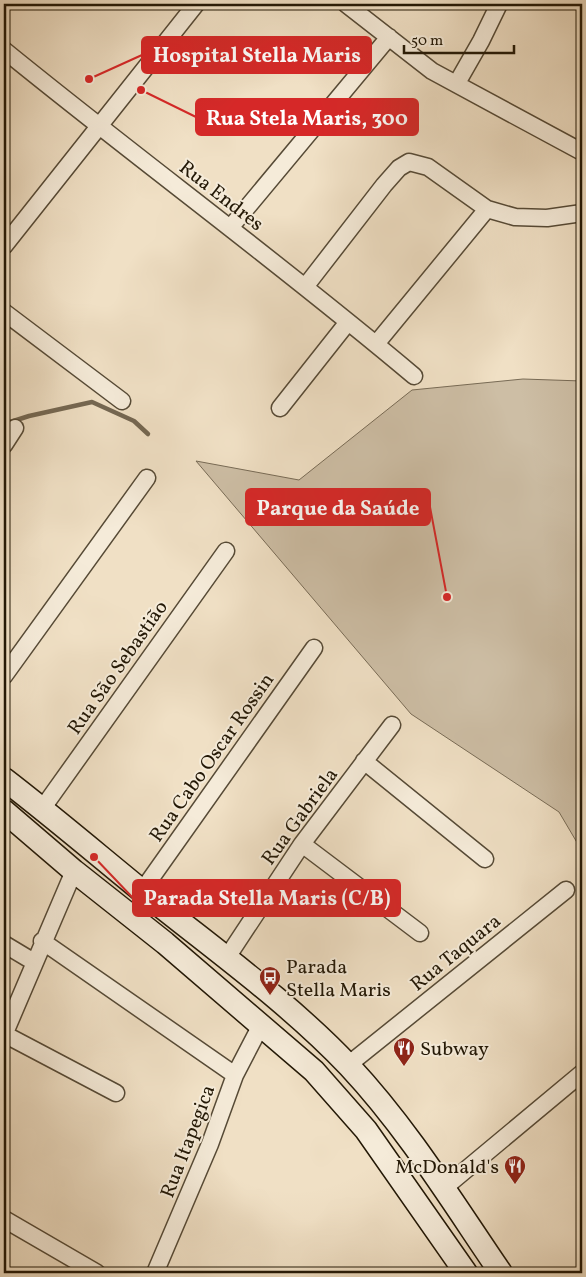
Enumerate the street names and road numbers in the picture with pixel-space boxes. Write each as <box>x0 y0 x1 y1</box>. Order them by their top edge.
street label: Rua Endres <box>173 155 269 239</box>
street label: Rua São Sebastião <box>62 595 175 741</box>
street label: Rua Cabo Oscar Rossin <box>144 668 282 848</box>
street label: Rua Gabriela <box>256 763 346 872</box>
street label: Rua Taquara <box>405 908 508 999</box>
street label: Rua Itapegica <box>154 1081 223 1202</box>

